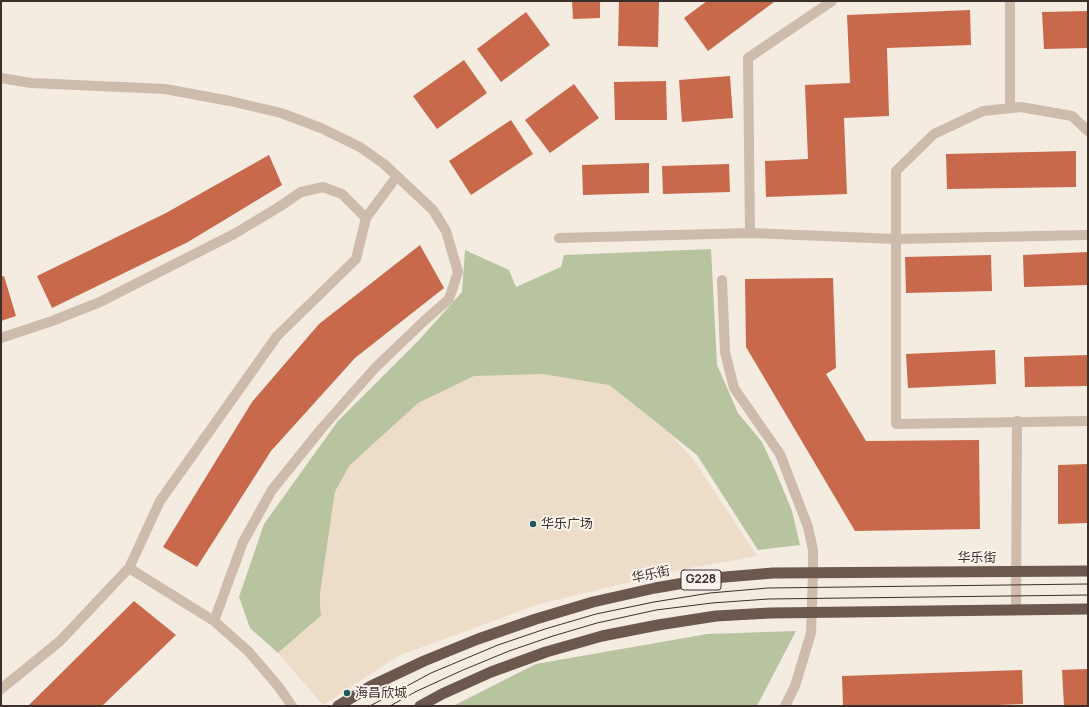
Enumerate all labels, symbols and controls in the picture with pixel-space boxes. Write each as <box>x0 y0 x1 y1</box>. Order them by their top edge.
place label: 华乐广场 <box>541 516 593 532</box>
marker: 华乐广场 <box>528 519 538 529</box>
street label: 华乐街 <box>958 550 996 566</box>
street label: 华乐街 <box>630 563 672 587</box>
road number: G228 <box>681 570 721 590</box>
place label: 海昌欣城 <box>355 685 407 701</box>
marker: 海昌欣城 <box>342 688 352 698</box>

